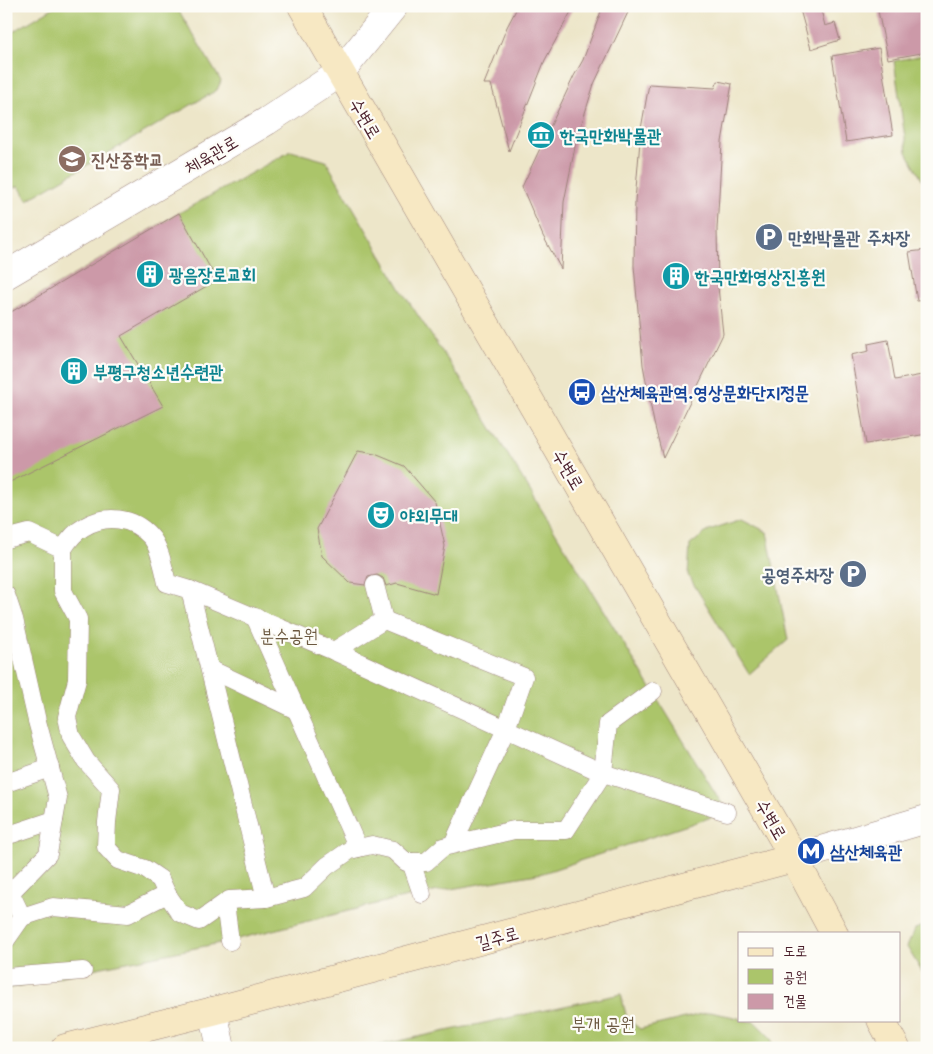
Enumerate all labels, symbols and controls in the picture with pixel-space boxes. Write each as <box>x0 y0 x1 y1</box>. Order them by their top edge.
street label: 수변로 <box>345 93 387 143</box>
museum icon: 한국만화박물관 <box>526 120 556 150</box>
place label: 한국만화박물관 <box>559 123 662 147</box>
street label: 체육관로 <box>180 129 242 179</box>
school or university icon: 진산중학교 <box>57 144 87 174</box>
place label: 진산중학교 <box>91 147 163 171</box>
parking icon: 만화박물관 주차장 <box>754 222 784 252</box>
place label: 만화박물관 주차장 <box>788 225 911 249</box>
building icon: 광음장로교회 <box>135 259 165 289</box>
building icon: 한국만화영상진흥원 <box>661 261 691 291</box>
place label: 광음장로교회 <box>169 262 256 286</box>
place label: 한국만화영상진흥원 <box>694 264 825 288</box>
building icon: 부평구청소년수련관 <box>59 356 89 386</box>
place label: 부평구청소년수련관 <box>93 359 224 383</box>
bus stop icon: 삼산체육관역.영상문화단지정문 <box>567 377 597 407</box>
place label: 삼산체육관역.영상문화단지정문 <box>601 380 809 404</box>
street label: 수변로 <box>548 444 590 494</box>
theatre icon: 야외무대 <box>366 500 396 530</box>
place label: 야외무대 <box>400 503 458 527</box>
parking icon: 공영주차장 <box>838 559 868 589</box>
place label: 공영주차장 <box>762 562 835 586</box>
park label: 분수공원 <box>260 623 318 647</box>
street label: 수변로 <box>751 794 793 844</box>
metro station icon: 삼산체육관 <box>796 836 826 866</box>
place label: 삼산체육관 <box>830 839 903 863</box>
street label: 길주로 <box>473 920 521 954</box>
legend <box>738 932 900 1022</box>
text: 도로 <box>783 940 807 960</box>
text: 공원 <box>783 966 807 986</box>
text: 건물 <box>783 990 807 1010</box>
park label: 부개 공원 <box>571 1011 635 1035</box>

